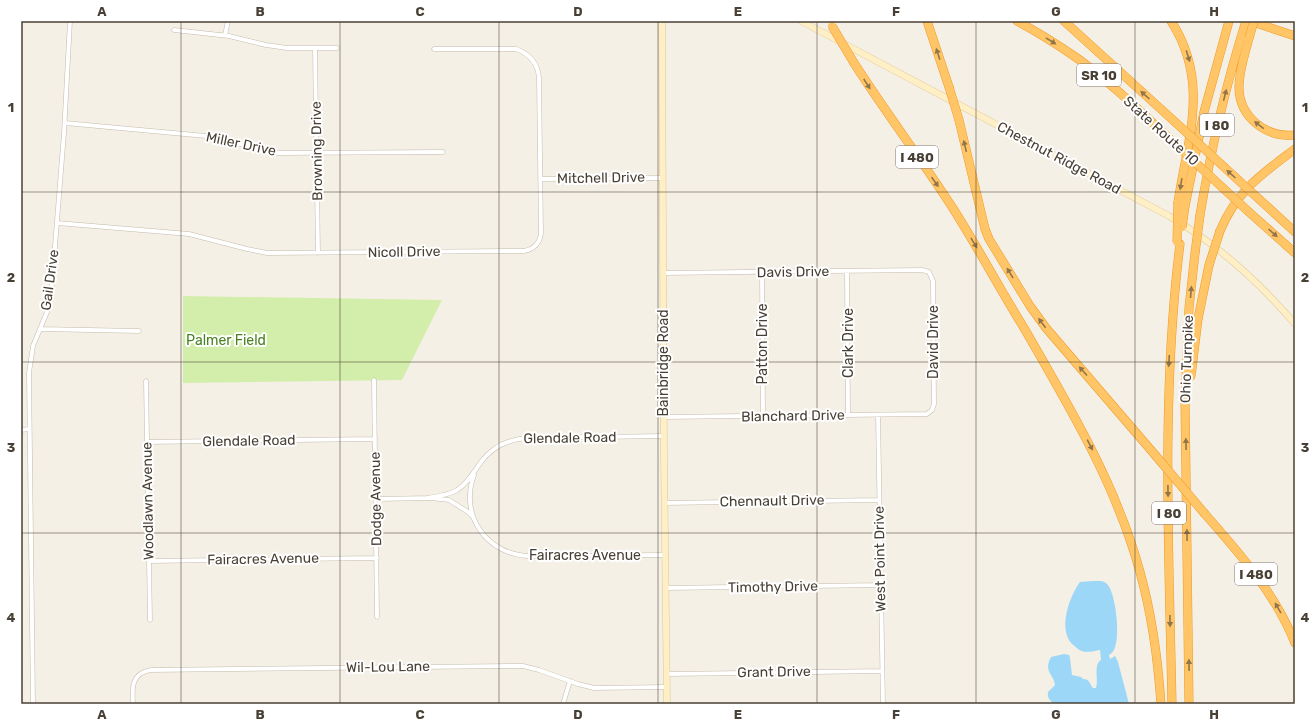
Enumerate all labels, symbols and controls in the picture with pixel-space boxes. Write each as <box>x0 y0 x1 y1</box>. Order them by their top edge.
text: A <box>97 4 107 19</box>
text: B <box>255 4 265 19</box>
text: C <box>415 4 425 19</box>
text: D <box>573 4 583 19</box>
text: E <box>734 4 742 19</box>
text: F <box>892 4 900 19</box>
text: G <box>1051 4 1061 19</box>
text: H <box>1209 4 1219 19</box>
one-way arrow <box>1045 37 1056 45</box>
one-way arrow <box>935 48 941 60</box>
one-way arrow <box>1185 51 1191 63</box>
road number: SR 10 <box>1077 64 1121 86</box>
one-way arrow <box>864 78 871 89</box>
one-way arrow <box>1222 88 1228 100</box>
one-way arrow <box>1140 91 1150 100</box>
street label: State Route 10 <box>1120 93 1202 169</box>
text: 1 <box>8 100 14 115</box>
text: 1 <box>1302 100 1308 115</box>
street label: Browning Drive <box>308 101 326 201</box>
road number: I 80 <box>1200 114 1234 136</box>
street label: Chestnut Ridge Road <box>994 118 1124 198</box>
one-way arrow <box>1253 121 1264 129</box>
street label: Miller Drive <box>204 128 278 160</box>
one-way arrow <box>962 140 968 152</box>
road number: I 480 <box>896 146 938 168</box>
street label: Mitchell Drive <box>557 169 645 187</box>
one-way arrow <box>1226 169 1236 178</box>
one-way arrow <box>931 177 939 188</box>
one-way arrow <box>1178 178 1184 191</box>
one-way arrow <box>1268 228 1278 238</box>
one-way arrow <box>970 237 977 249</box>
street label: Nicoll Drive <box>367 243 441 261</box>
street label: Gail Drive <box>37 248 63 311</box>
street label: Davis Drive <box>757 263 830 281</box>
one-way arrow <box>1006 267 1013 278</box>
text: 2 <box>7 270 15 285</box>
text: 2 <box>1301 270 1309 285</box>
one-way arrow <box>1187 286 1194 298</box>
street label: Patton Drive <box>754 303 771 385</box>
street label: David Drive <box>925 305 942 379</box>
street label: Clark Drive <box>840 308 857 378</box>
street label: Bainbridge Road <box>655 309 672 417</box>
street label: Ohio Turnpike <box>1177 314 1197 403</box>
one-way arrow <box>1038 317 1046 328</box>
park label: Palmer Field <box>186 332 266 349</box>
one-way arrow <box>1166 355 1172 368</box>
one-way arrow <box>1078 366 1088 376</box>
street label: Blanchard Drive <box>741 407 845 425</box>
street label: Glendale Road <box>523 429 617 447</box>
street label: Glendale Road <box>202 432 296 450</box>
one-way arrow <box>1183 437 1189 450</box>
one-way arrow <box>1086 439 1093 451</box>
text: 3 <box>7 440 16 455</box>
text: 3 <box>1301 440 1310 455</box>
street label: Woodlawn Avenue <box>138 442 158 560</box>
street label: Dodge Avenue <box>367 452 385 546</box>
one-way arrow <box>1165 485 1171 498</box>
street label: Chennault Drive <box>719 492 825 510</box>
road number: I 80 <box>1152 502 1186 524</box>
street label: West Point Drive <box>871 506 889 612</box>
one-way arrow <box>1184 528 1190 541</box>
street label: Fairacres Avenue <box>529 547 641 564</box>
street label: Fairacres Avenue <box>207 550 319 568</box>
road number: I 480 <box>1235 563 1277 585</box>
street label: Timothy Drive <box>728 578 818 596</box>
one-way arrow <box>1274 602 1281 614</box>
text: 4 <box>7 610 16 625</box>
text: 4 <box>1301 610 1310 625</box>
one-way arrow <box>1167 615 1173 628</box>
street label: Wil-Lou Lane <box>346 658 430 676</box>
one-way arrow <box>1185 659 1192 671</box>
street label: Grant Drive <box>737 663 811 681</box>
text: A <box>97 707 107 722</box>
text: B <box>255 707 265 722</box>
text: C <box>415 707 425 722</box>
text: D <box>573 707 583 722</box>
text: E <box>734 707 742 722</box>
text: F <box>892 707 900 722</box>
text: G <box>1051 707 1061 722</box>
text: H <box>1209 707 1219 722</box>

